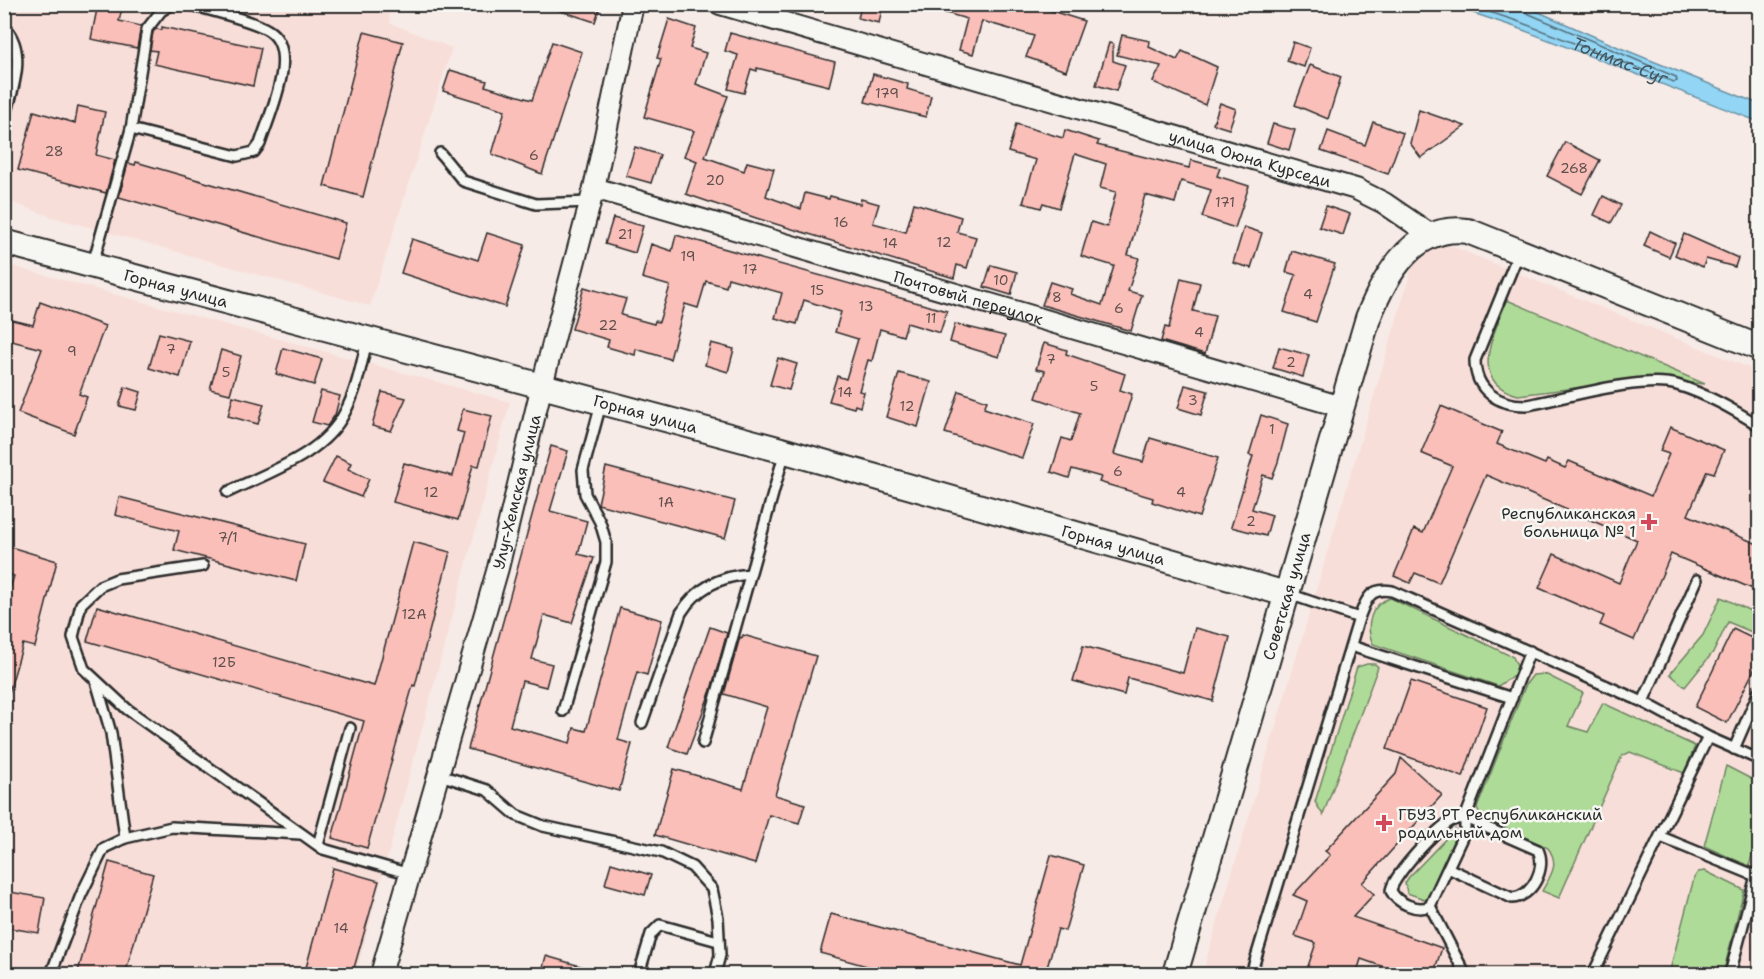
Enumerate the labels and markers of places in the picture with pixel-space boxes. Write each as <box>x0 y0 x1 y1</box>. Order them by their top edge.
place label: Республиканская больница № 1 <box>1501 503 1636 542</box>
marker: Республиканская больница № 1 <box>1640 513 1658 531</box>
place label: ГБУЗ РТ Республиканский родильный дом <box>1398 804 1603 843</box>
marker: ГБУЗ РТ Республиканский родильный дом <box>1375 814 1393 832</box>

